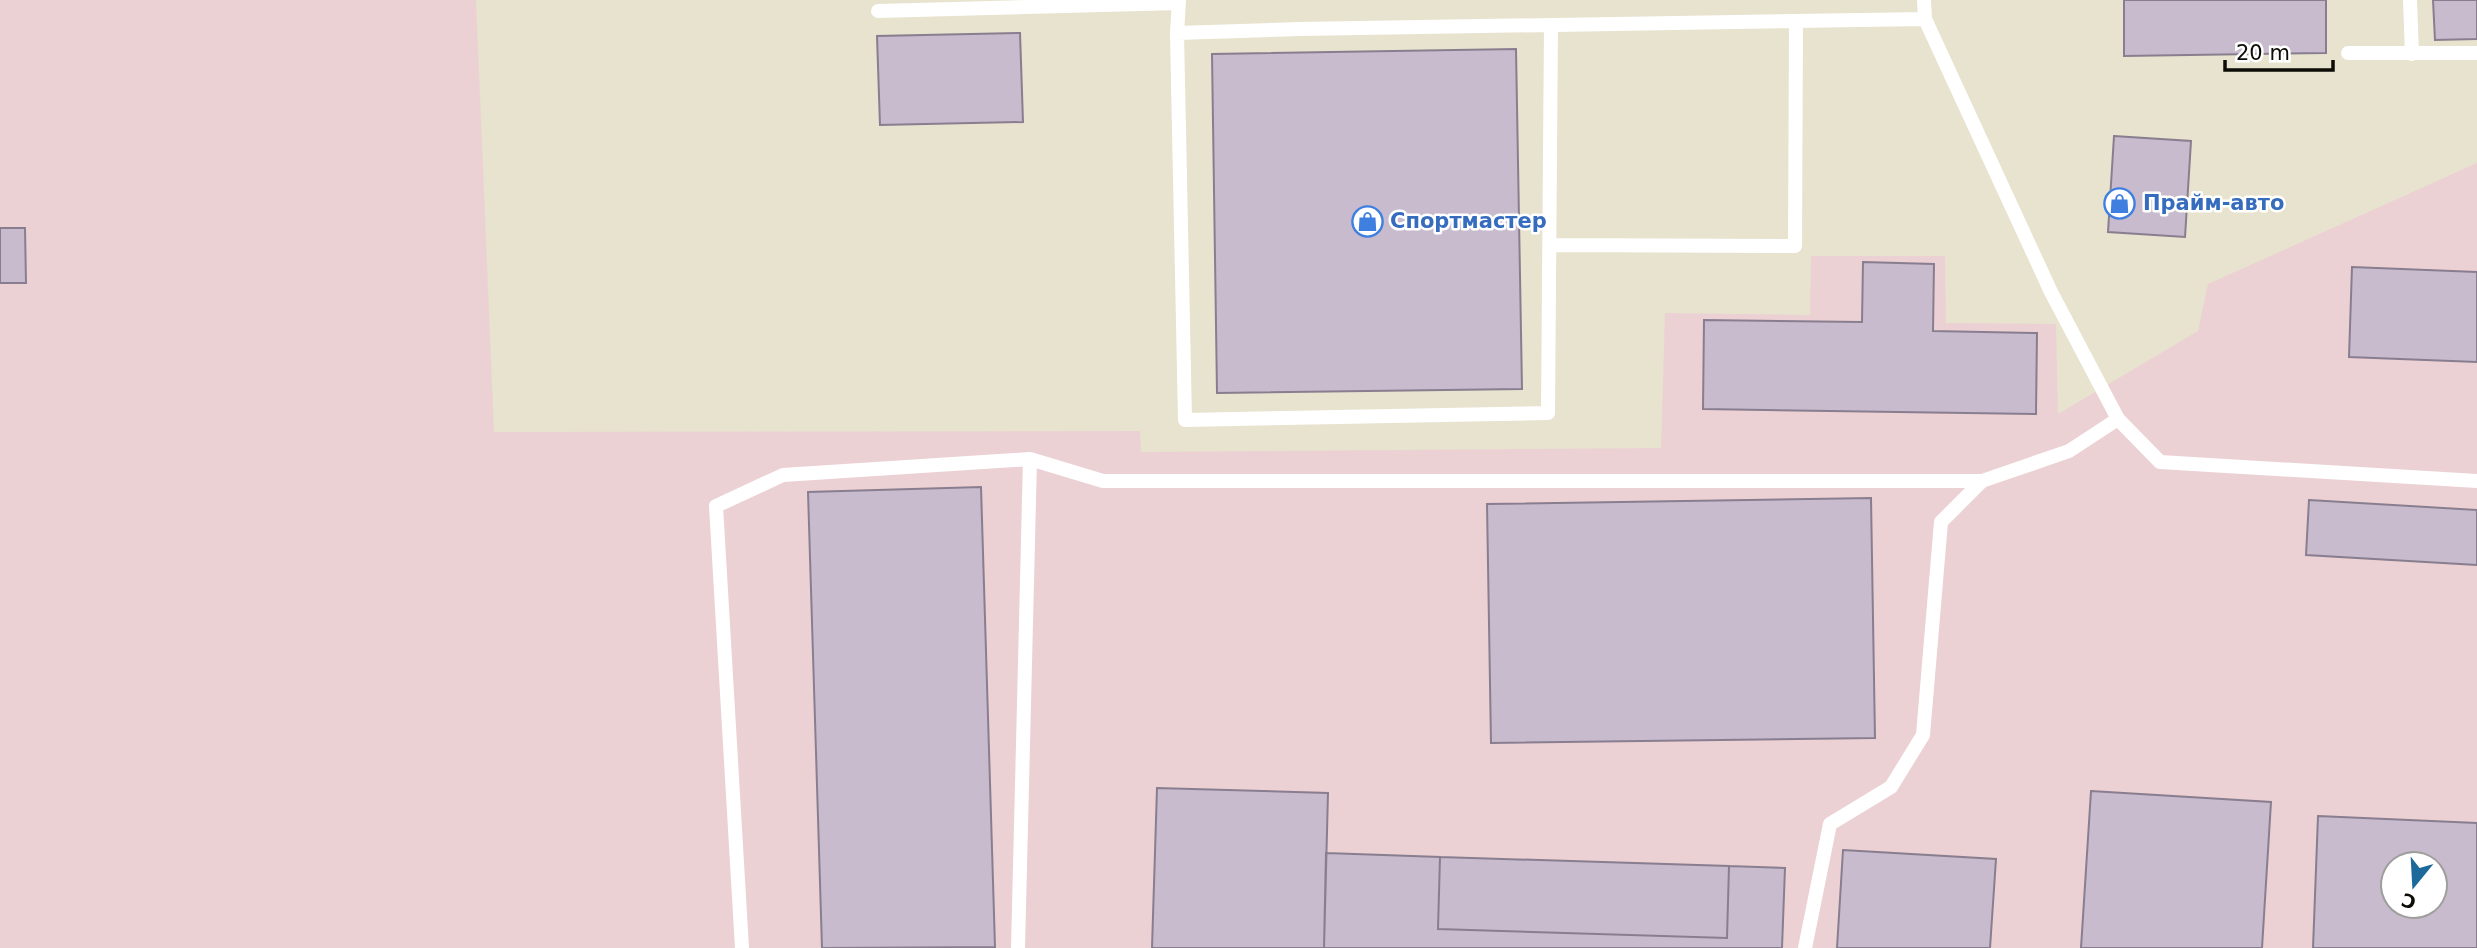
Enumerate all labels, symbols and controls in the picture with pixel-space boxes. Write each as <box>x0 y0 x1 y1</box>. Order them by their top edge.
scale bar <box>2225 28 2334 72</box>
text: 20 m <box>2236 41 2290 65</box>
shop icon: Прайм-авто <box>2103 186 2137 220</box>
place label: Прайм-авто <box>2143 191 2284 215</box>
shop icon: Спортмастер <box>1350 204 1384 238</box>
place label: Спортмастер <box>1390 209 1547 233</box>
north arrow <box>2379 850 2449 920</box>
text: С <box>2399 889 2419 914</box>

